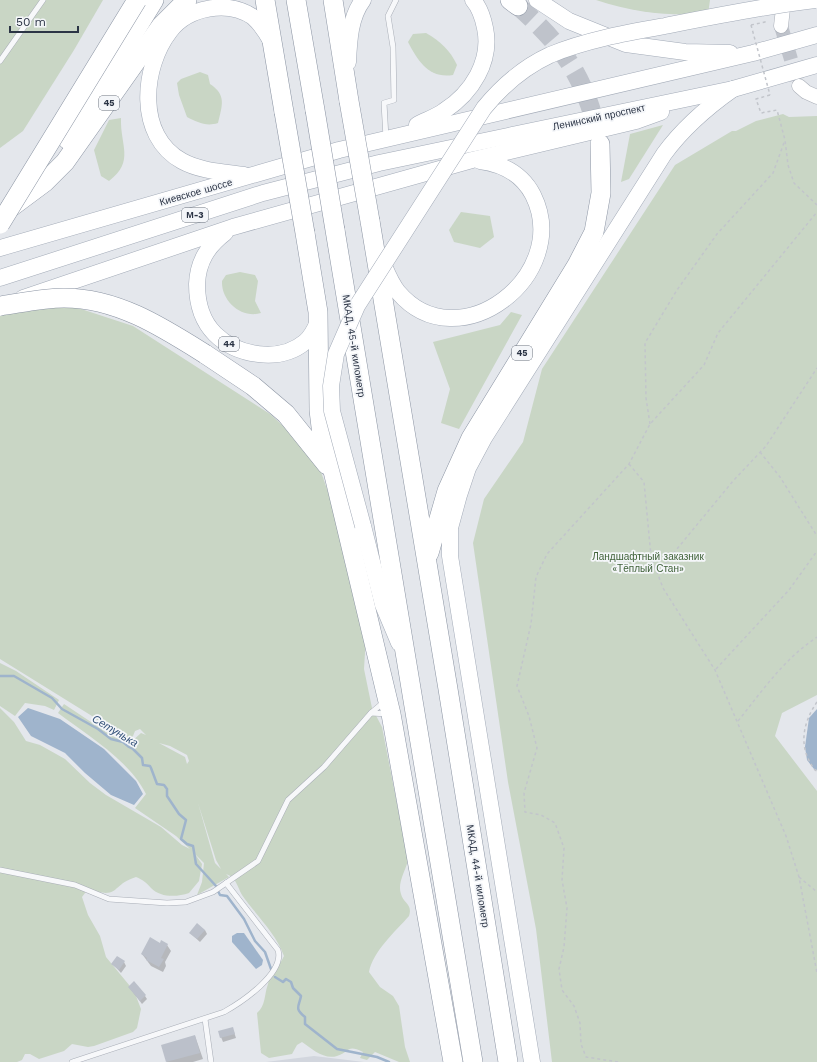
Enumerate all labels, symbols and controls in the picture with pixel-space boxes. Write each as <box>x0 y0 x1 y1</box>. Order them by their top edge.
scale bar <box>10 8 78 34</box>
text: 50 m <box>16 15 46 29</box>
road number: 45 <box>99 96 119 110</box>
street label: Ленинский проспект <box>552 102 647 132</box>
street label: Киевское шоссе <box>158 176 234 208</box>
road number: М-3 <box>182 208 208 222</box>
street label: МКАД, 45-й километр <box>340 294 368 399</box>
road number: 44 <box>219 337 239 351</box>
road number: 45 <box>512 346 532 360</box>
park label: Ландшафтный заказник «Тёплый Стан» <box>592 551 704 574</box>
water label: Сетунька <box>90 712 140 750</box>
street label: МКАД, 44-й километр <box>464 824 492 929</box>

